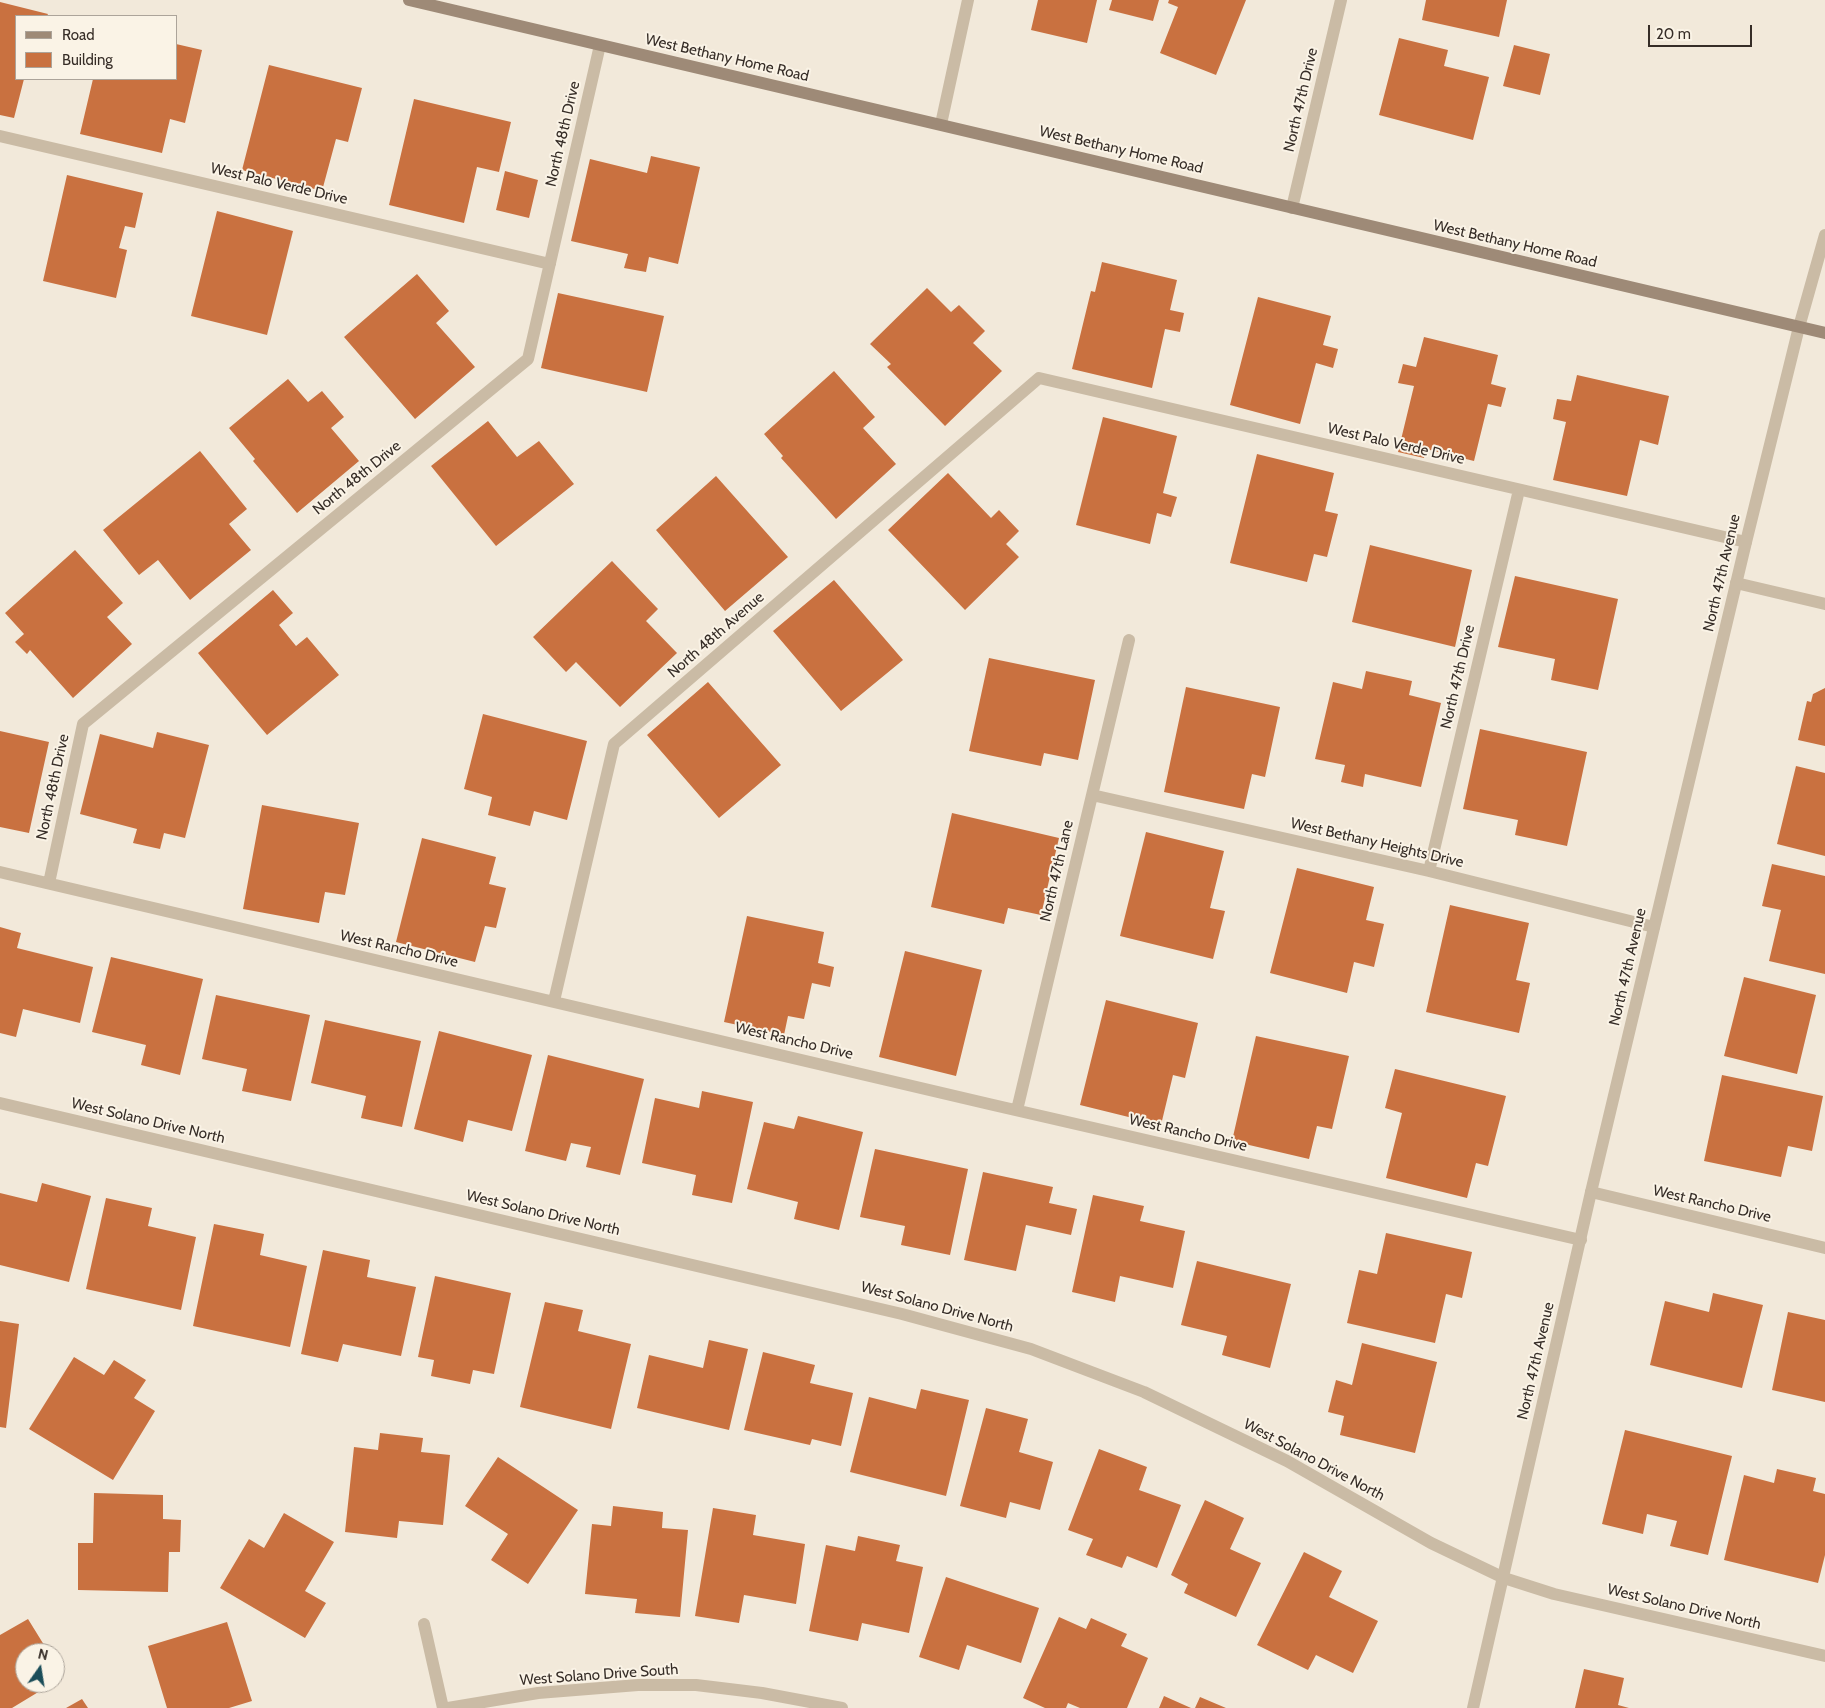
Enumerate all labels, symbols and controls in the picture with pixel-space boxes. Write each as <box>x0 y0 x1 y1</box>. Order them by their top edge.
legend <box>15 15 178 80</box>
scale bar <box>1650 15 1754 47</box>
text: 20 m <box>1656 25 1691 43</box>
text: Road <box>62 26 95 44</box>
street label: West Bethany Home Road <box>643 30 811 86</box>
street label: North 47th Drive <box>1280 46 1322 154</box>
text: Building <box>62 51 113 69</box>
street label: North 48th Drive <box>542 79 584 189</box>
street label: West Bethany Home Road <box>1037 122 1205 178</box>
street label: West Palo Verde Drive <box>209 159 349 209</box>
street label: West Bethany Home Road <box>1431 216 1599 272</box>
street label: West Palo Verde Drive <box>1326 419 1466 469</box>
street label: North 48th Drive <box>309 437 405 519</box>
street label: North 47th Avenue <box>1700 512 1744 634</box>
street label: North 48th Avenue <box>664 588 768 682</box>
street label: North 47th Drive <box>1437 623 1479 731</box>
street label: North 48th Drive <box>33 732 73 842</box>
street label: West Bethany Heights Drive <box>1289 814 1465 872</box>
street label: North 47th Lane <box>1037 819 1077 923</box>
street label: North 47th Avenue <box>1606 906 1650 1028</box>
street label: West Rancho Drive <box>338 927 460 971</box>
street label: West Rancho Drive <box>733 1019 855 1063</box>
street label: West Solano Drive North <box>69 1095 227 1147</box>
street label: West Rancho Drive <box>1127 1111 1249 1155</box>
street label: West Rancho Drive <box>1651 1182 1773 1226</box>
street label: West Solano Drive North <box>464 1187 622 1239</box>
street label: West Solano Drive North <box>859 1278 1015 1336</box>
street label: North 47th Avenue <box>1514 1300 1558 1422</box>
street label: West Solano Drive North <box>1240 1415 1388 1505</box>
street label: West Solano Drive North <box>1605 1581 1763 1633</box>
north arrow <box>15 1643 65 1693</box>
text: N <box>36 1644 50 1664</box>
street label: West Solano Drive South <box>519 1660 679 1690</box>

